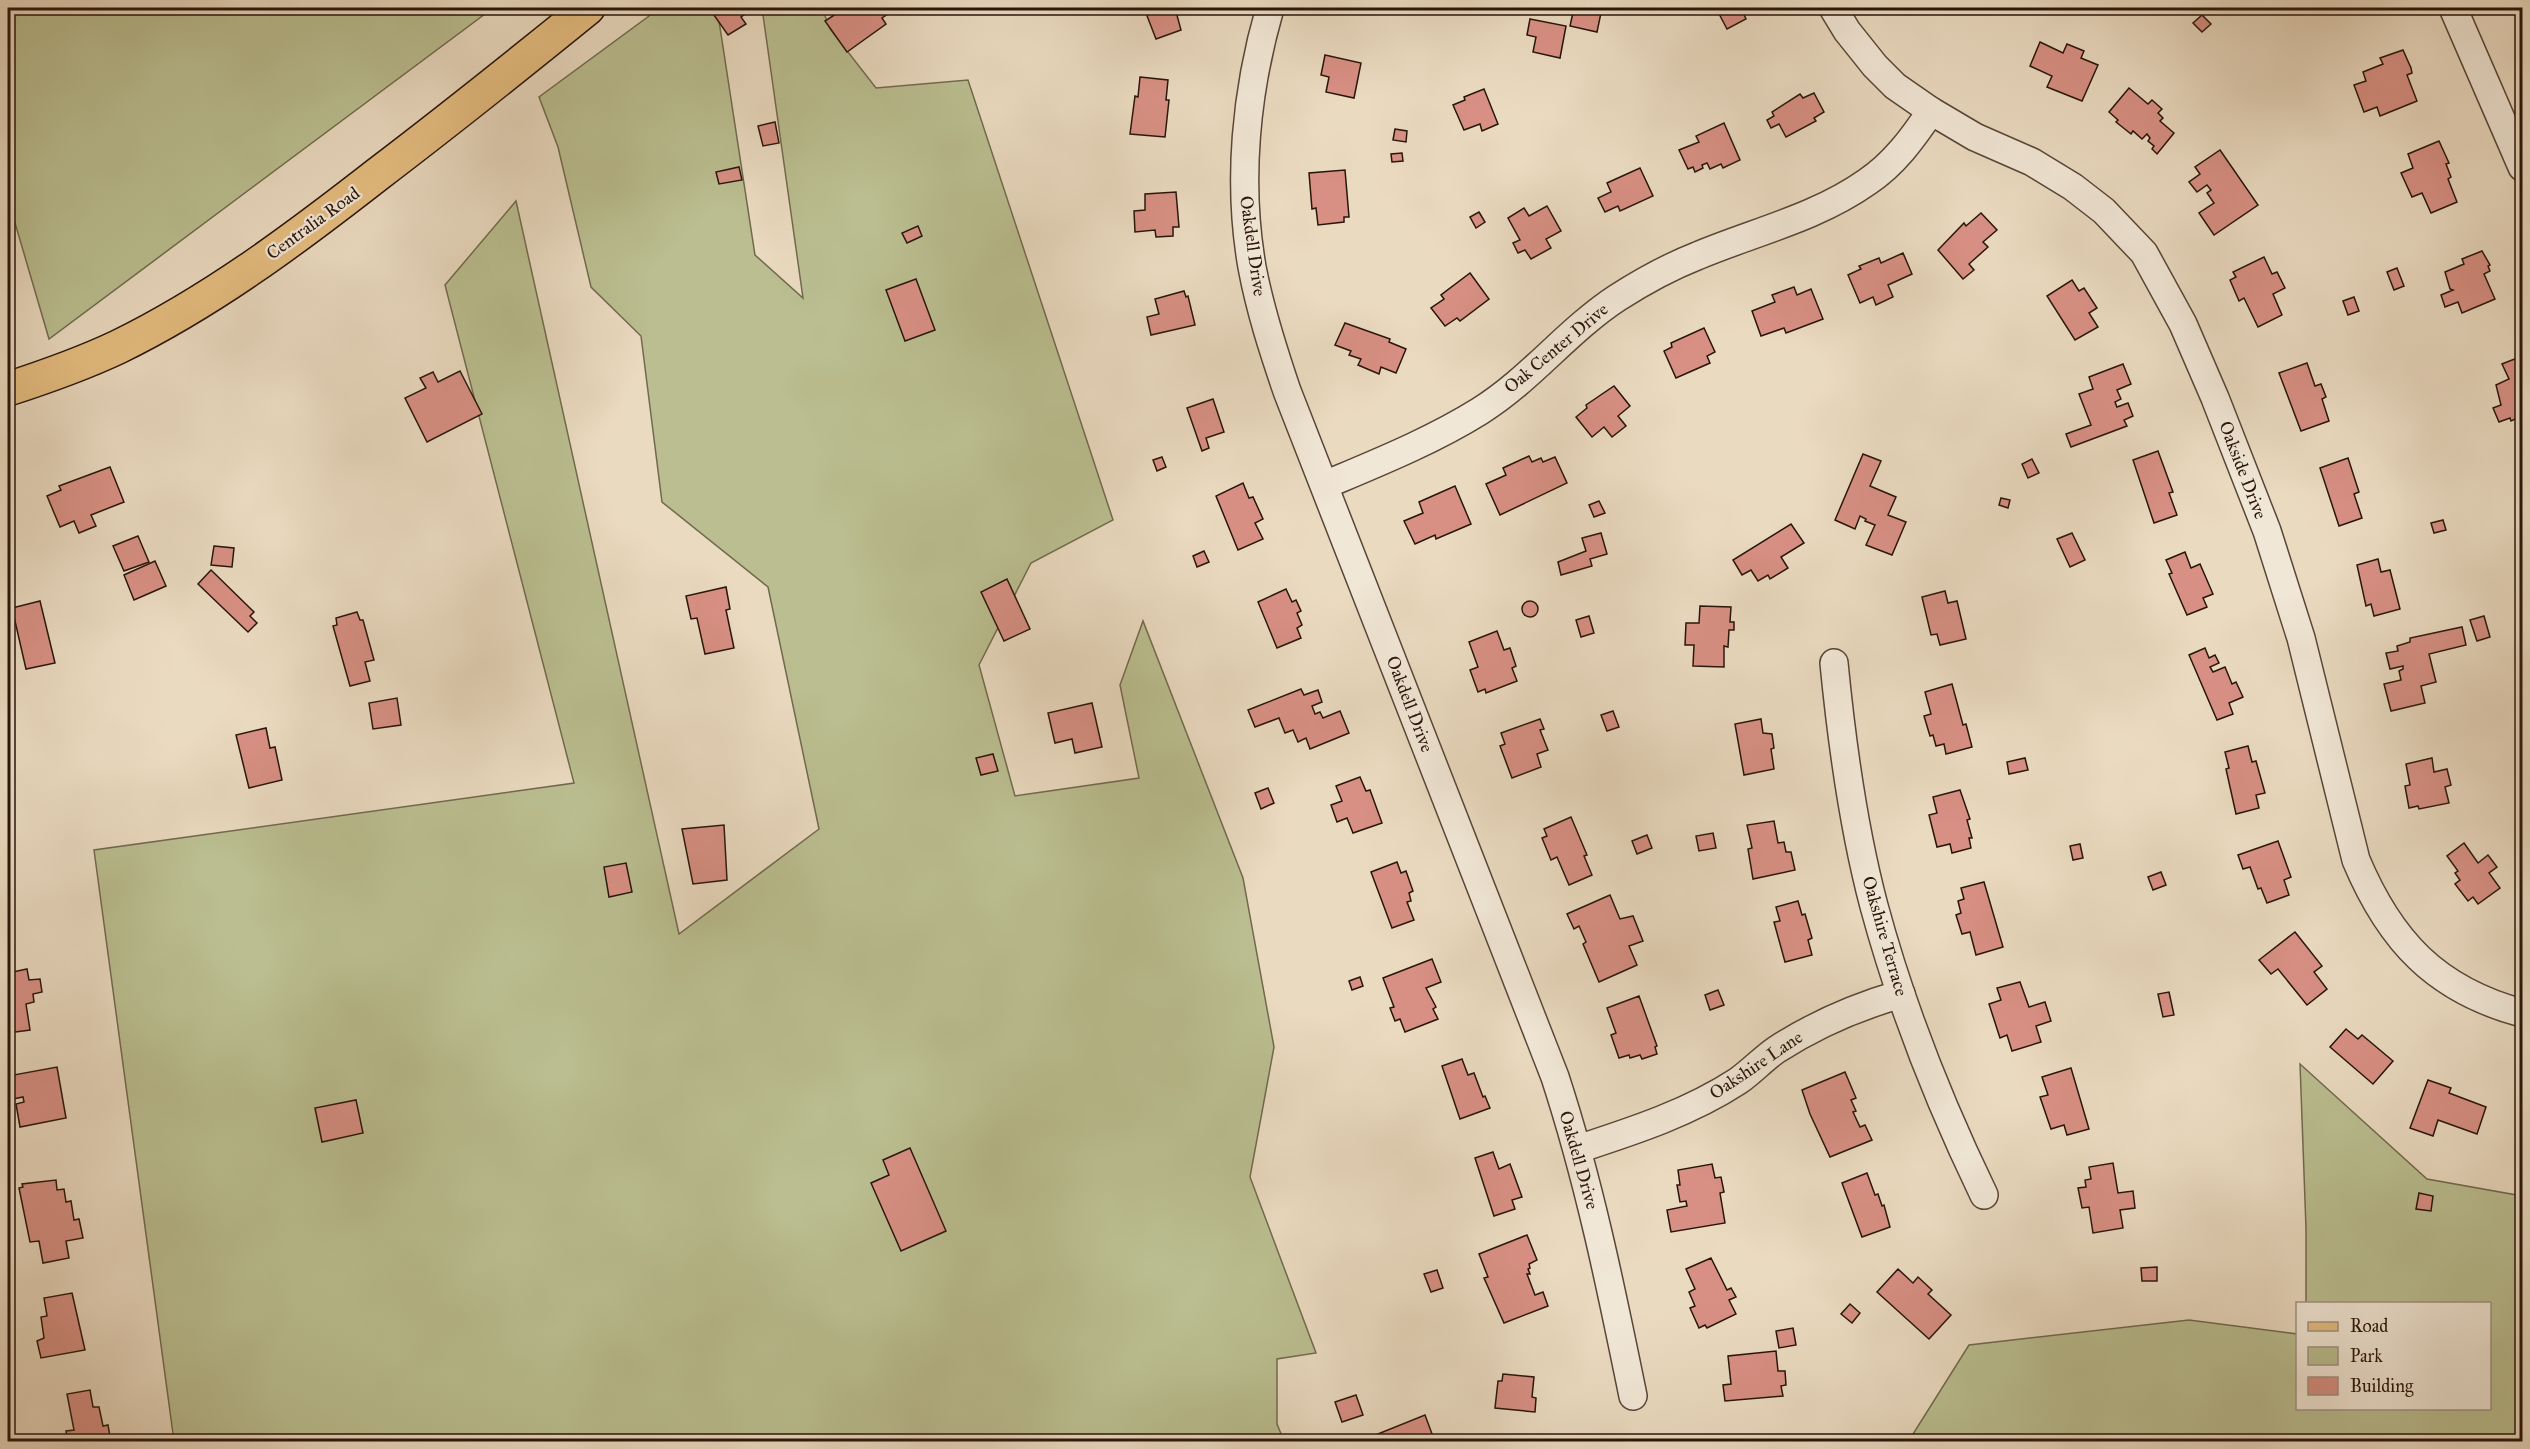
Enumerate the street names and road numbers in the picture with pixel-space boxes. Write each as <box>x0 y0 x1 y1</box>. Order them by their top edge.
street label: Centralia Road <box>262 182 364 264</box>
street label: Oakdell Drive <box>1235 194 1271 298</box>
street label: Oak Center Drive <box>1499 298 1613 398</box>
street label: Oakside Drive <box>2214 418 2272 522</box>
street label: Oakdell Drive <box>1382 653 1438 755</box>
street label: Oakshire Terrace <box>1857 873 1913 999</box>
street label: Oakshire Lane <box>1705 1026 1807 1104</box>
street label: Oakdell Drive <box>1554 1108 1604 1212</box>

